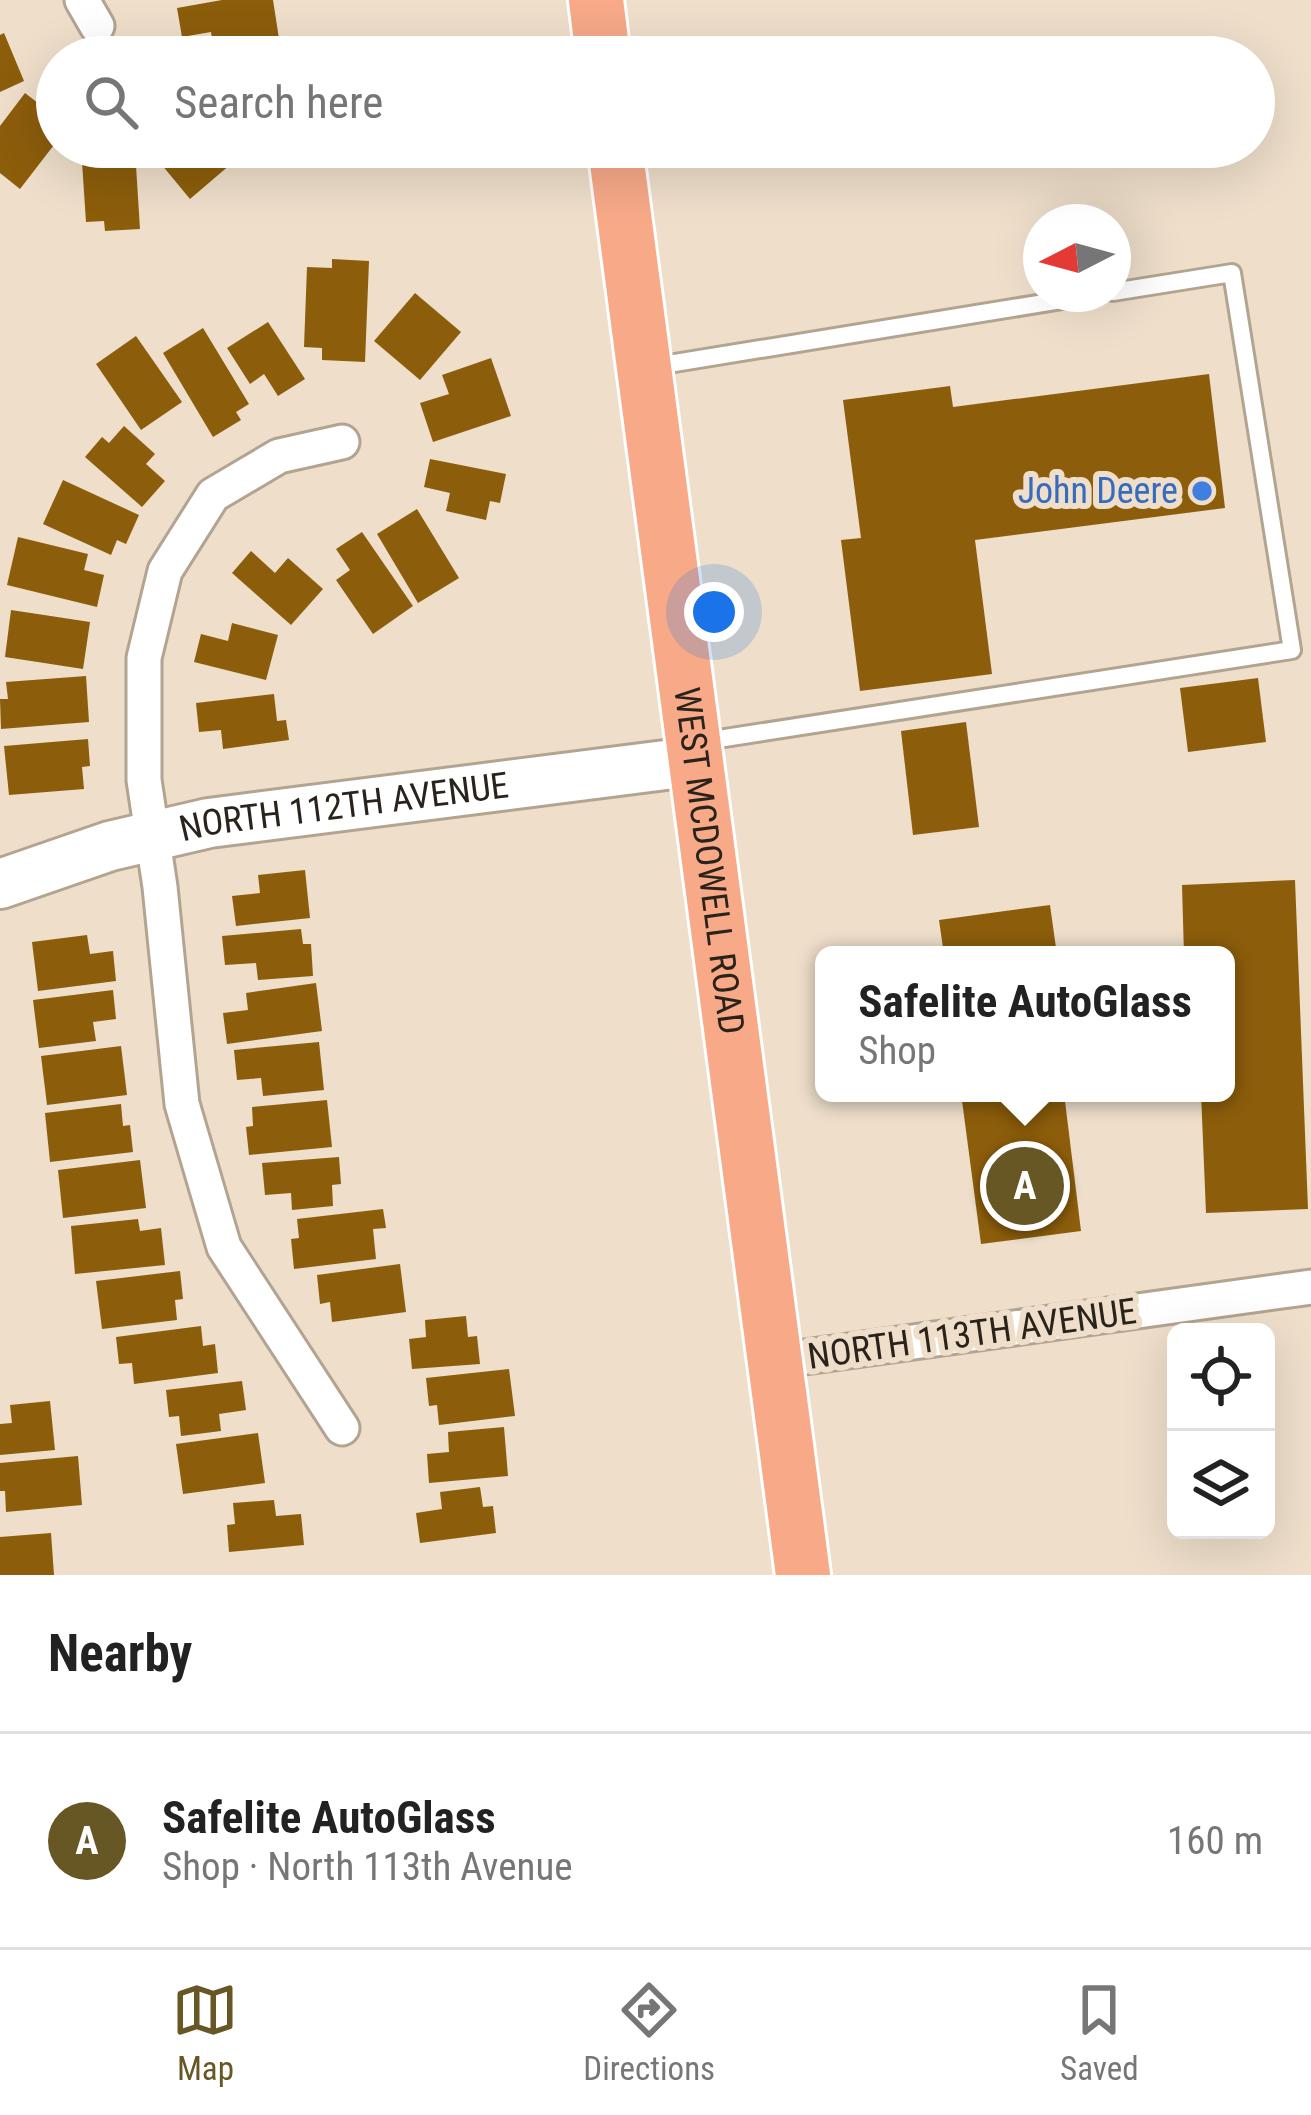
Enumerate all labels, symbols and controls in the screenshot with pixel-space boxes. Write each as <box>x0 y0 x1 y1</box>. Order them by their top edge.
search box <box>36 36 1275 168</box>
icon: search <box>78 69 144 135</box>
text: Search here <box>174 76 383 129</box>
north arrow <box>1023 204 1131 312</box>
place label: John Deere <box>1018 470 1178 512</box>
marker: John Deere <box>1189 478 1215 504</box>
your location <box>684 582 744 642</box>
street label: WEST MCDOWELL ROAD <box>665 685 753 1037</box>
street label: NORTH 112TH AVENUE <box>175 764 511 850</box>
popup <box>815 946 1235 1102</box>
text: Safelite AutoGlass <box>858 975 1192 1028</box>
text: Shop <box>858 1028 936 1074</box>
pin: A <box>986 1141 1064 1231</box>
street label: NORTH 113TH AVENUE <box>805 1290 1139 1378</box>
map controls <box>1167 1323 1275 1539</box>
button: locate <box>1167 1323 1275 1431</box>
button: layers <box>1167 1431 1275 1539</box>
text: Nearby <box>48 1624 192 1683</box>
text: Safelite AutoGlass <box>162 1791 496 1844</box>
text: A <box>75 1818 99 1864</box>
text: 160 m <box>1167 1818 1263 1864</box>
text: Shop · North 113th Avenue <box>162 1844 573 1890</box>
tab: Map <box>172 1977 238 2088</box>
tab: Directions <box>583 1977 715 2088</box>
tab: Saved <box>1060 1977 1139 2088</box>

